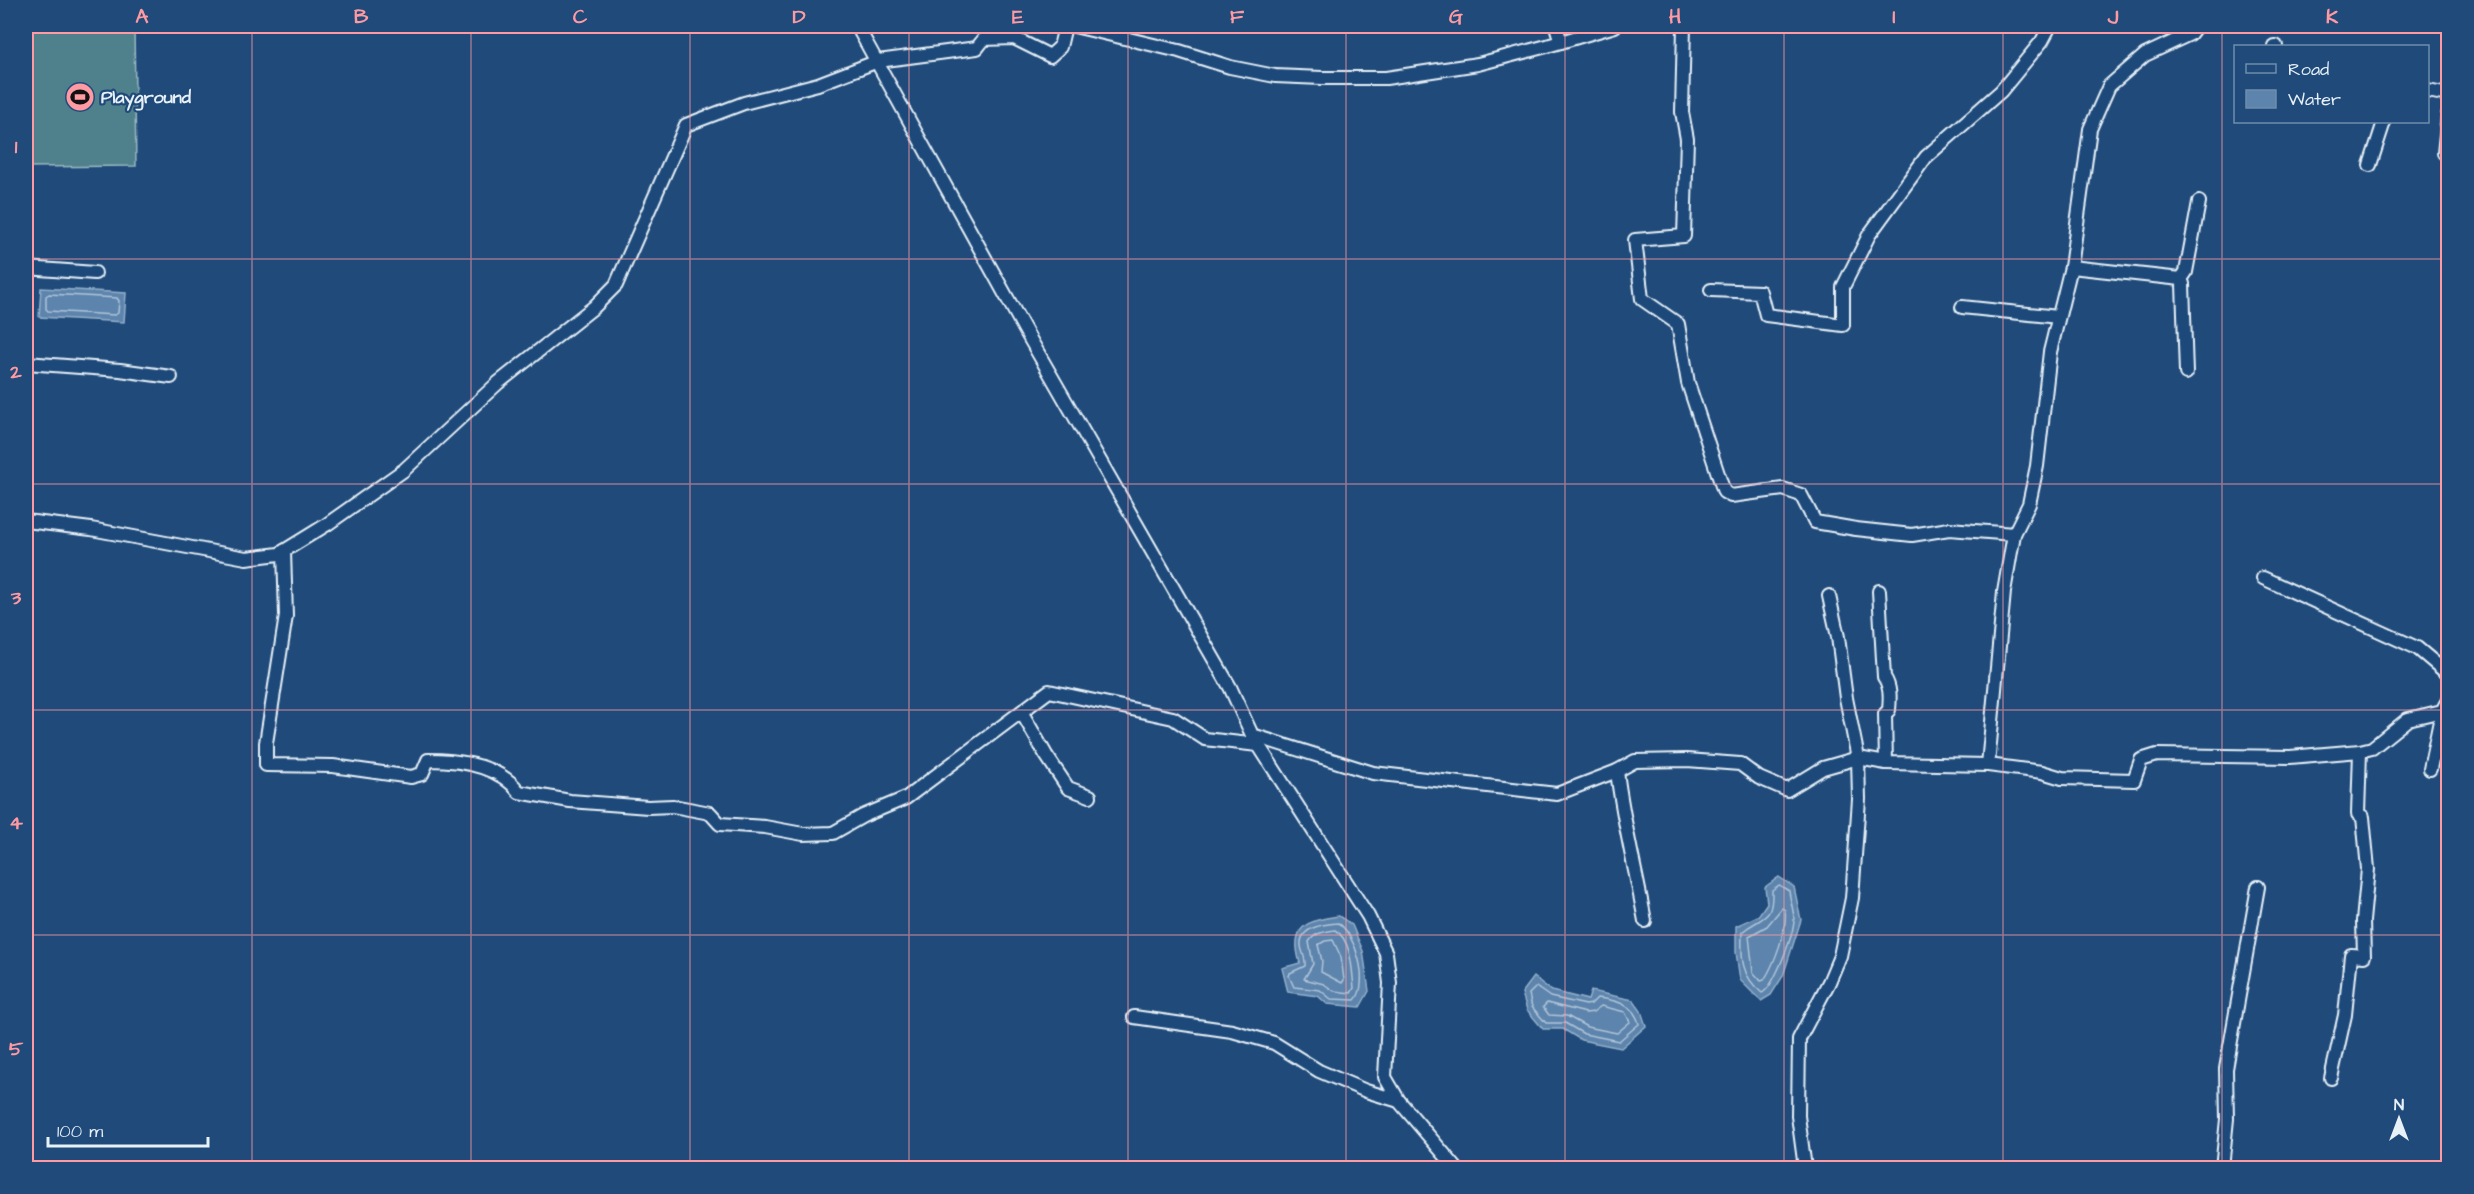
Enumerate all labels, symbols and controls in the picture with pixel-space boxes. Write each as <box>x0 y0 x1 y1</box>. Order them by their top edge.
text: A <box>136 3 149 31</box>
text: B <box>354 3 369 31</box>
text: C <box>573 3 588 31</box>
text: D <box>793 3 806 31</box>
text: E <box>1012 3 1024 31</box>
text: F <box>1230 3 1245 31</box>
text: G <box>1449 3 1463 31</box>
text: H <box>1669 3 1681 31</box>
text: I <box>1892 3 1896 31</box>
text: J <box>2107 3 2119 31</box>
text: K <box>2326 3 2339 31</box>
legend <box>2234 45 2429 123</box>
text: Road <box>2288 57 2329 82</box>
sports icon: Playground <box>64 81 96 113</box>
place label: Playground <box>101 85 192 111</box>
text: Water <box>2288 87 2341 112</box>
text: 1 <box>15 133 18 161</box>
text: 2 <box>9 358 22 386</box>
text: 3 <box>10 584 22 612</box>
text: 4 <box>9 809 23 837</box>
text: 5 <box>9 1035 24 1063</box>
north arrow <box>2369 1089 2429 1149</box>
text: N <box>2394 1094 2404 1116</box>
scale bar <box>48 1110 208 1148</box>
text: 100 m <box>57 1119 103 1144</box>

